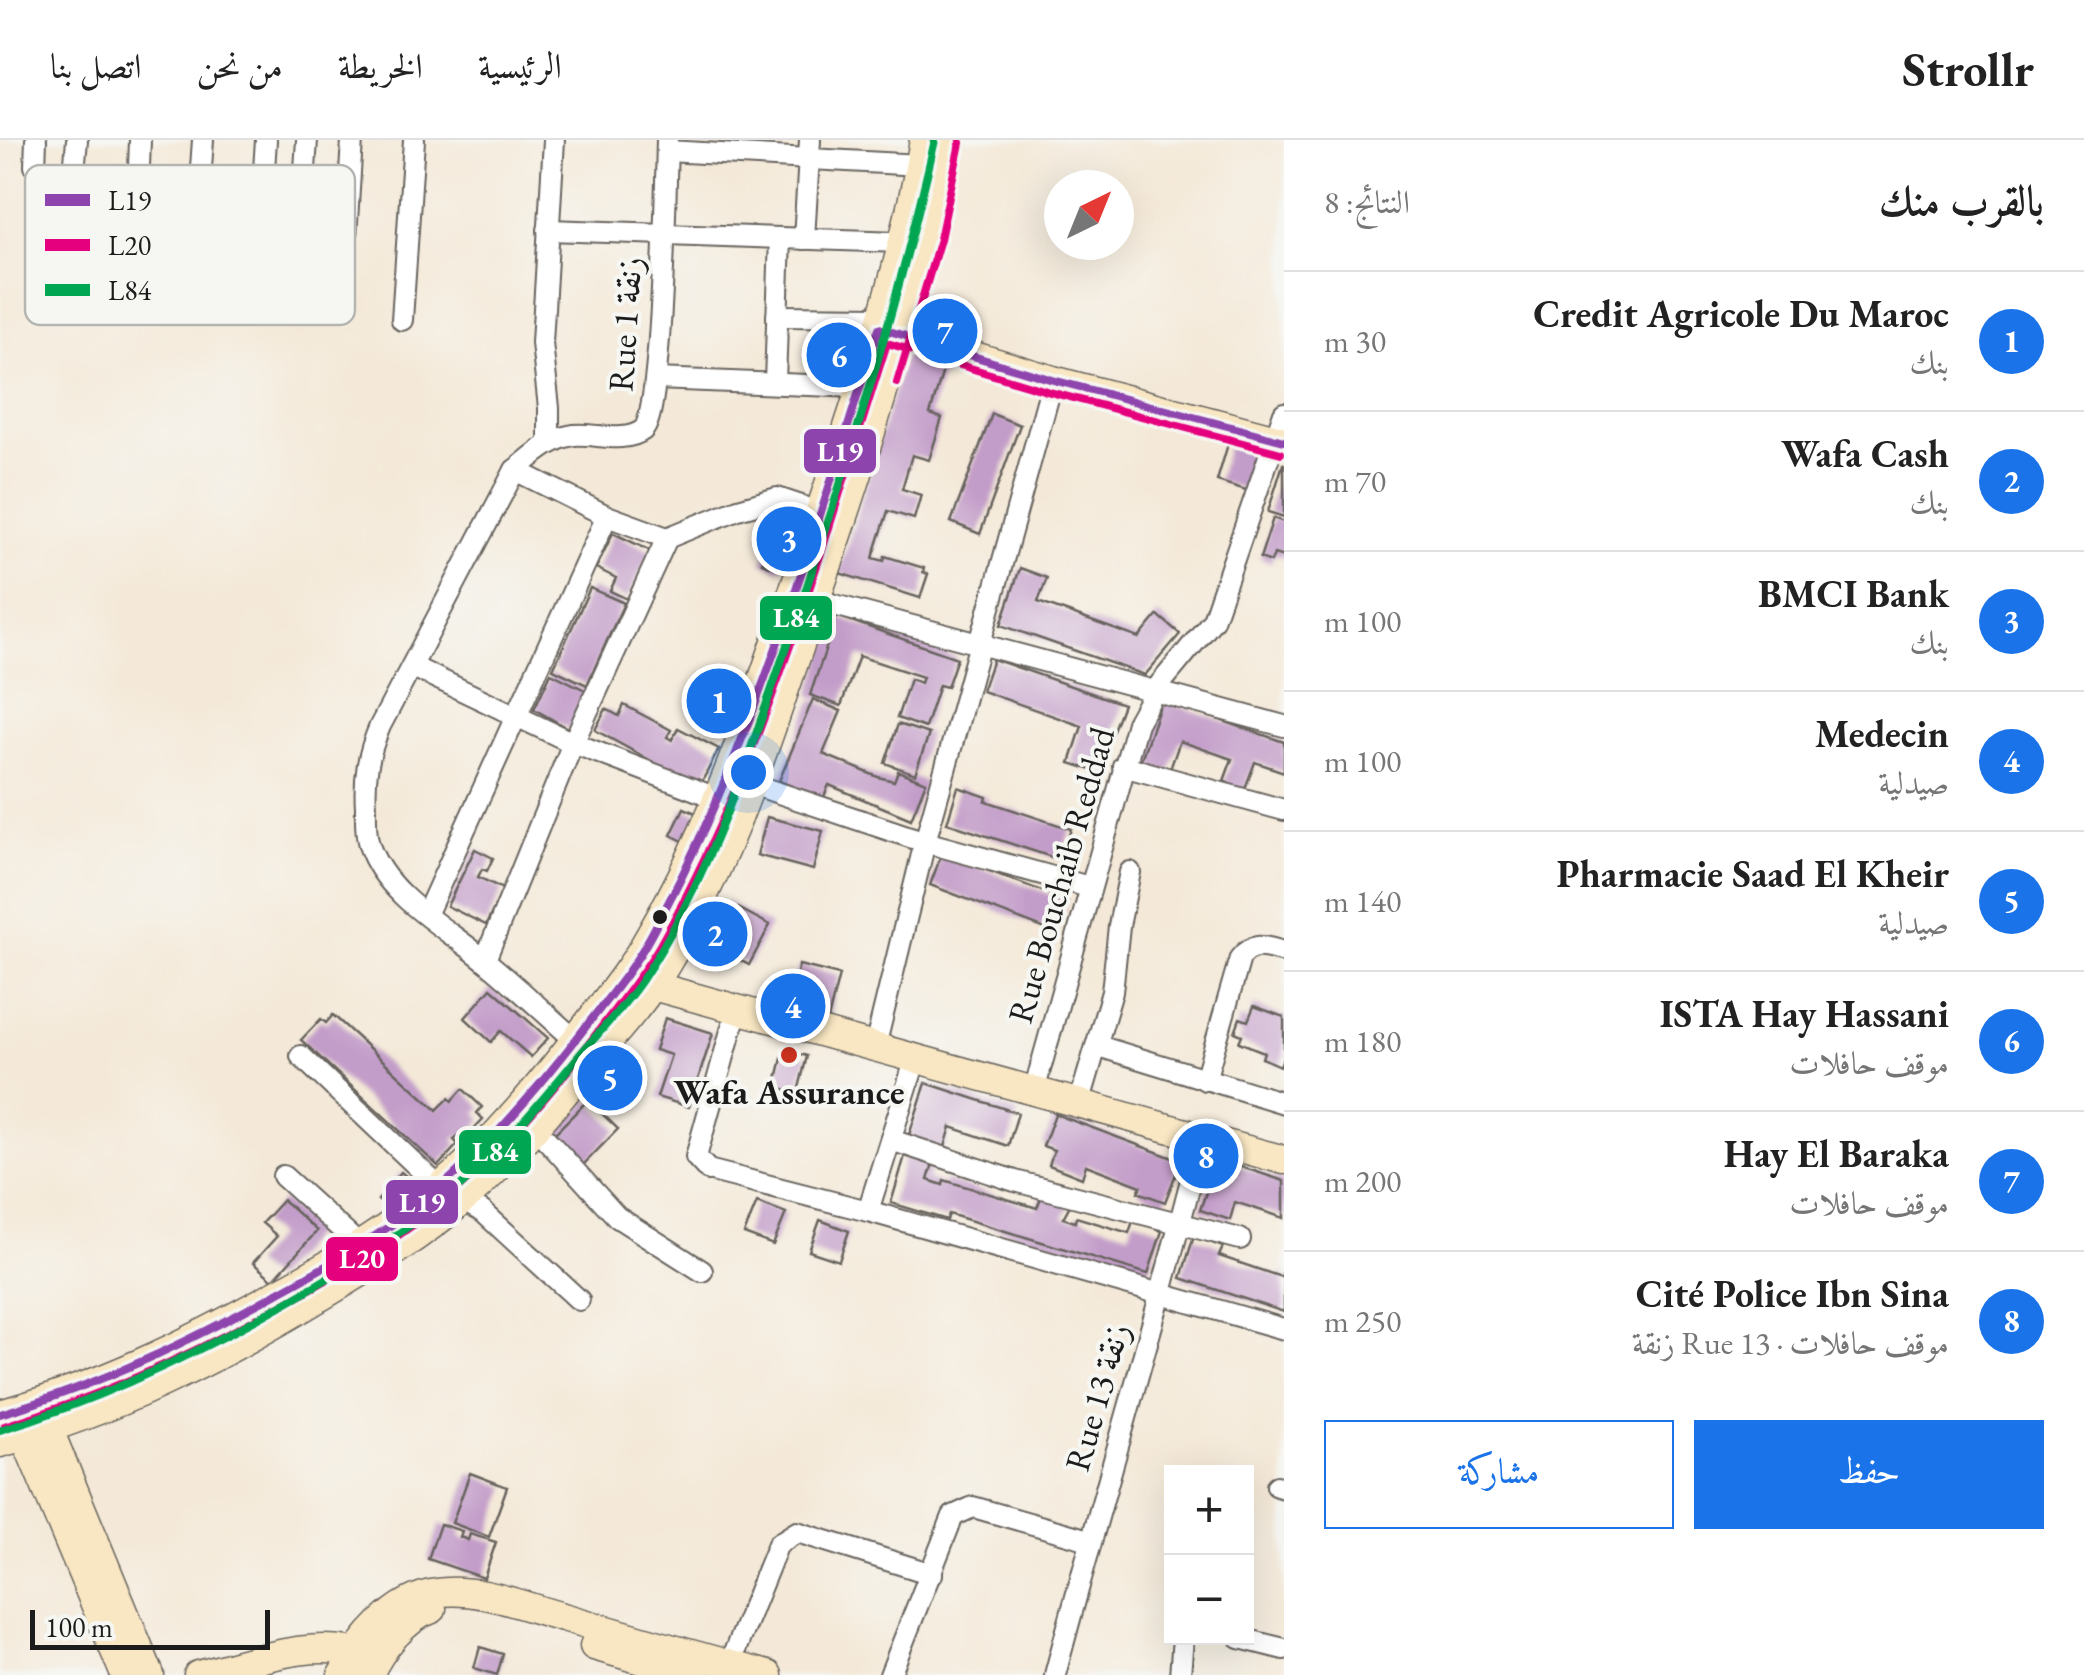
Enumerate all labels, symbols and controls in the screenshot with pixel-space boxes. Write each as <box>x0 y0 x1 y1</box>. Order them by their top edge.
text: Strollr <box>1902 38 2034 100</box>
text: اتصل بنا <box>50 43 142 88</box>
text: من نحن <box>197 43 283 88</box>
text: الخريطة <box>338 43 423 88</box>
text: الرئيسية <box>478 43 562 88</box>
legend <box>25 165 355 325</box>
north arrow <box>1044 170 1134 260</box>
text: بالقرب منك <box>1879 173 2044 228</box>
text: النتائج: 8 <box>1324 181 1410 223</box>
text: L19 <box>108 182 151 218</box>
text: L20 <box>108 227 151 263</box>
street label: Rue 1 زنقة <box>597 255 652 393</box>
text: L84 <box>108 272 152 308</box>
text: Credit Agricole Du Maroc <box>1533 289 1949 338</box>
pin: 7 <box>912 294 978 368</box>
pin: 6 <box>806 318 872 392</box>
text: 30 m <box>1324 320 1386 362</box>
text: 1 <box>2003 320 2020 362</box>
text: بنك <box>1909 342 1949 384</box>
line badge: L19 <box>802 427 878 475</box>
text: Wafa Cash <box>1781 429 1949 478</box>
text: L19 <box>817 433 863 469</box>
text: 70 m <box>1324 460 1386 502</box>
text: 2 <box>2003 460 2020 502</box>
text: بنك <box>1909 482 1949 524</box>
pin: 3 <box>756 502 822 576</box>
text: BMCI Bank <box>1758 569 1949 618</box>
line badge: L84 <box>758 594 834 642</box>
text: L84 <box>773 599 820 635</box>
text: 100 m <box>1324 600 1401 642</box>
text: 3 <box>2003 600 2020 642</box>
text: بنك <box>1909 622 1949 664</box>
pin: 1 <box>686 664 752 738</box>
text: Medecin <box>1815 709 1949 758</box>
street label: Rue Bouchaib Reddad <box>997 722 1124 1028</box>
text: 100 m <box>1324 740 1401 782</box>
text: 4 <box>2003 740 2020 782</box>
your location <box>723 747 774 798</box>
text: صيدلية <box>1878 762 1949 804</box>
text: Pharmacie Saad El Kheir <box>1557 849 1949 898</box>
text: 140 m <box>1324 880 1401 922</box>
text: 5 <box>2003 880 2020 922</box>
pin: 2 <box>682 896 748 972</box>
text: صيدلية <box>1878 902 1949 944</box>
unlabelled marker <box>650 907 670 927</box>
pin: 4 <box>760 968 826 1044</box>
text: ISTA Hay Hassani <box>1660 989 1949 1038</box>
text: 180 m <box>1324 1020 1401 1062</box>
text: 6 <box>2003 1020 2020 1062</box>
pin: 5 <box>578 1040 642 1116</box>
text: موقف حافلات <box>1790 1042 1949 1084</box>
marker: Wafa Assurance <box>778 1044 800 1066</box>
place label: Wafa Assurance <box>673 1069 905 1114</box>
pin: 8 <box>1174 1118 1238 1194</box>
line badge: L84 <box>457 1128 533 1176</box>
text: Hay El Baraka <box>1724 1129 1949 1178</box>
text: L84 <box>472 1133 519 1169</box>
text: 200 m <box>1324 1160 1401 1202</box>
text: 7 <box>2003 1160 2020 1202</box>
line badge: L19 <box>384 1178 460 1226</box>
text: موقف حافلات <box>1790 1182 1949 1224</box>
text: L19 <box>399 1184 445 1220</box>
line badge: L20 <box>324 1235 400 1283</box>
text: L20 <box>339 1240 385 1276</box>
text: Cité Police Ibn Sina <box>1636 1269 1949 1318</box>
text: 250 m <box>1324 1300 1401 1342</box>
text: 8 <box>2003 1300 2020 1342</box>
street label: Rue 13 زنقة <box>1054 1318 1139 1476</box>
text: موقف حافلات · Rue 13 زنقة <box>1632 1322 1949 1364</box>
button: مشاركة <box>1324 1420 1674 1529</box>
button: حفظ <box>1694 1420 2044 1529</box>
map controls <box>1164 1465 1254 1645</box>
button: + <box>1164 1465 1254 1555</box>
button: − <box>1164 1555 1254 1645</box>
scale bar <box>30 1605 270 1650</box>
text: 100 m <box>45 1609 113 1645</box>

